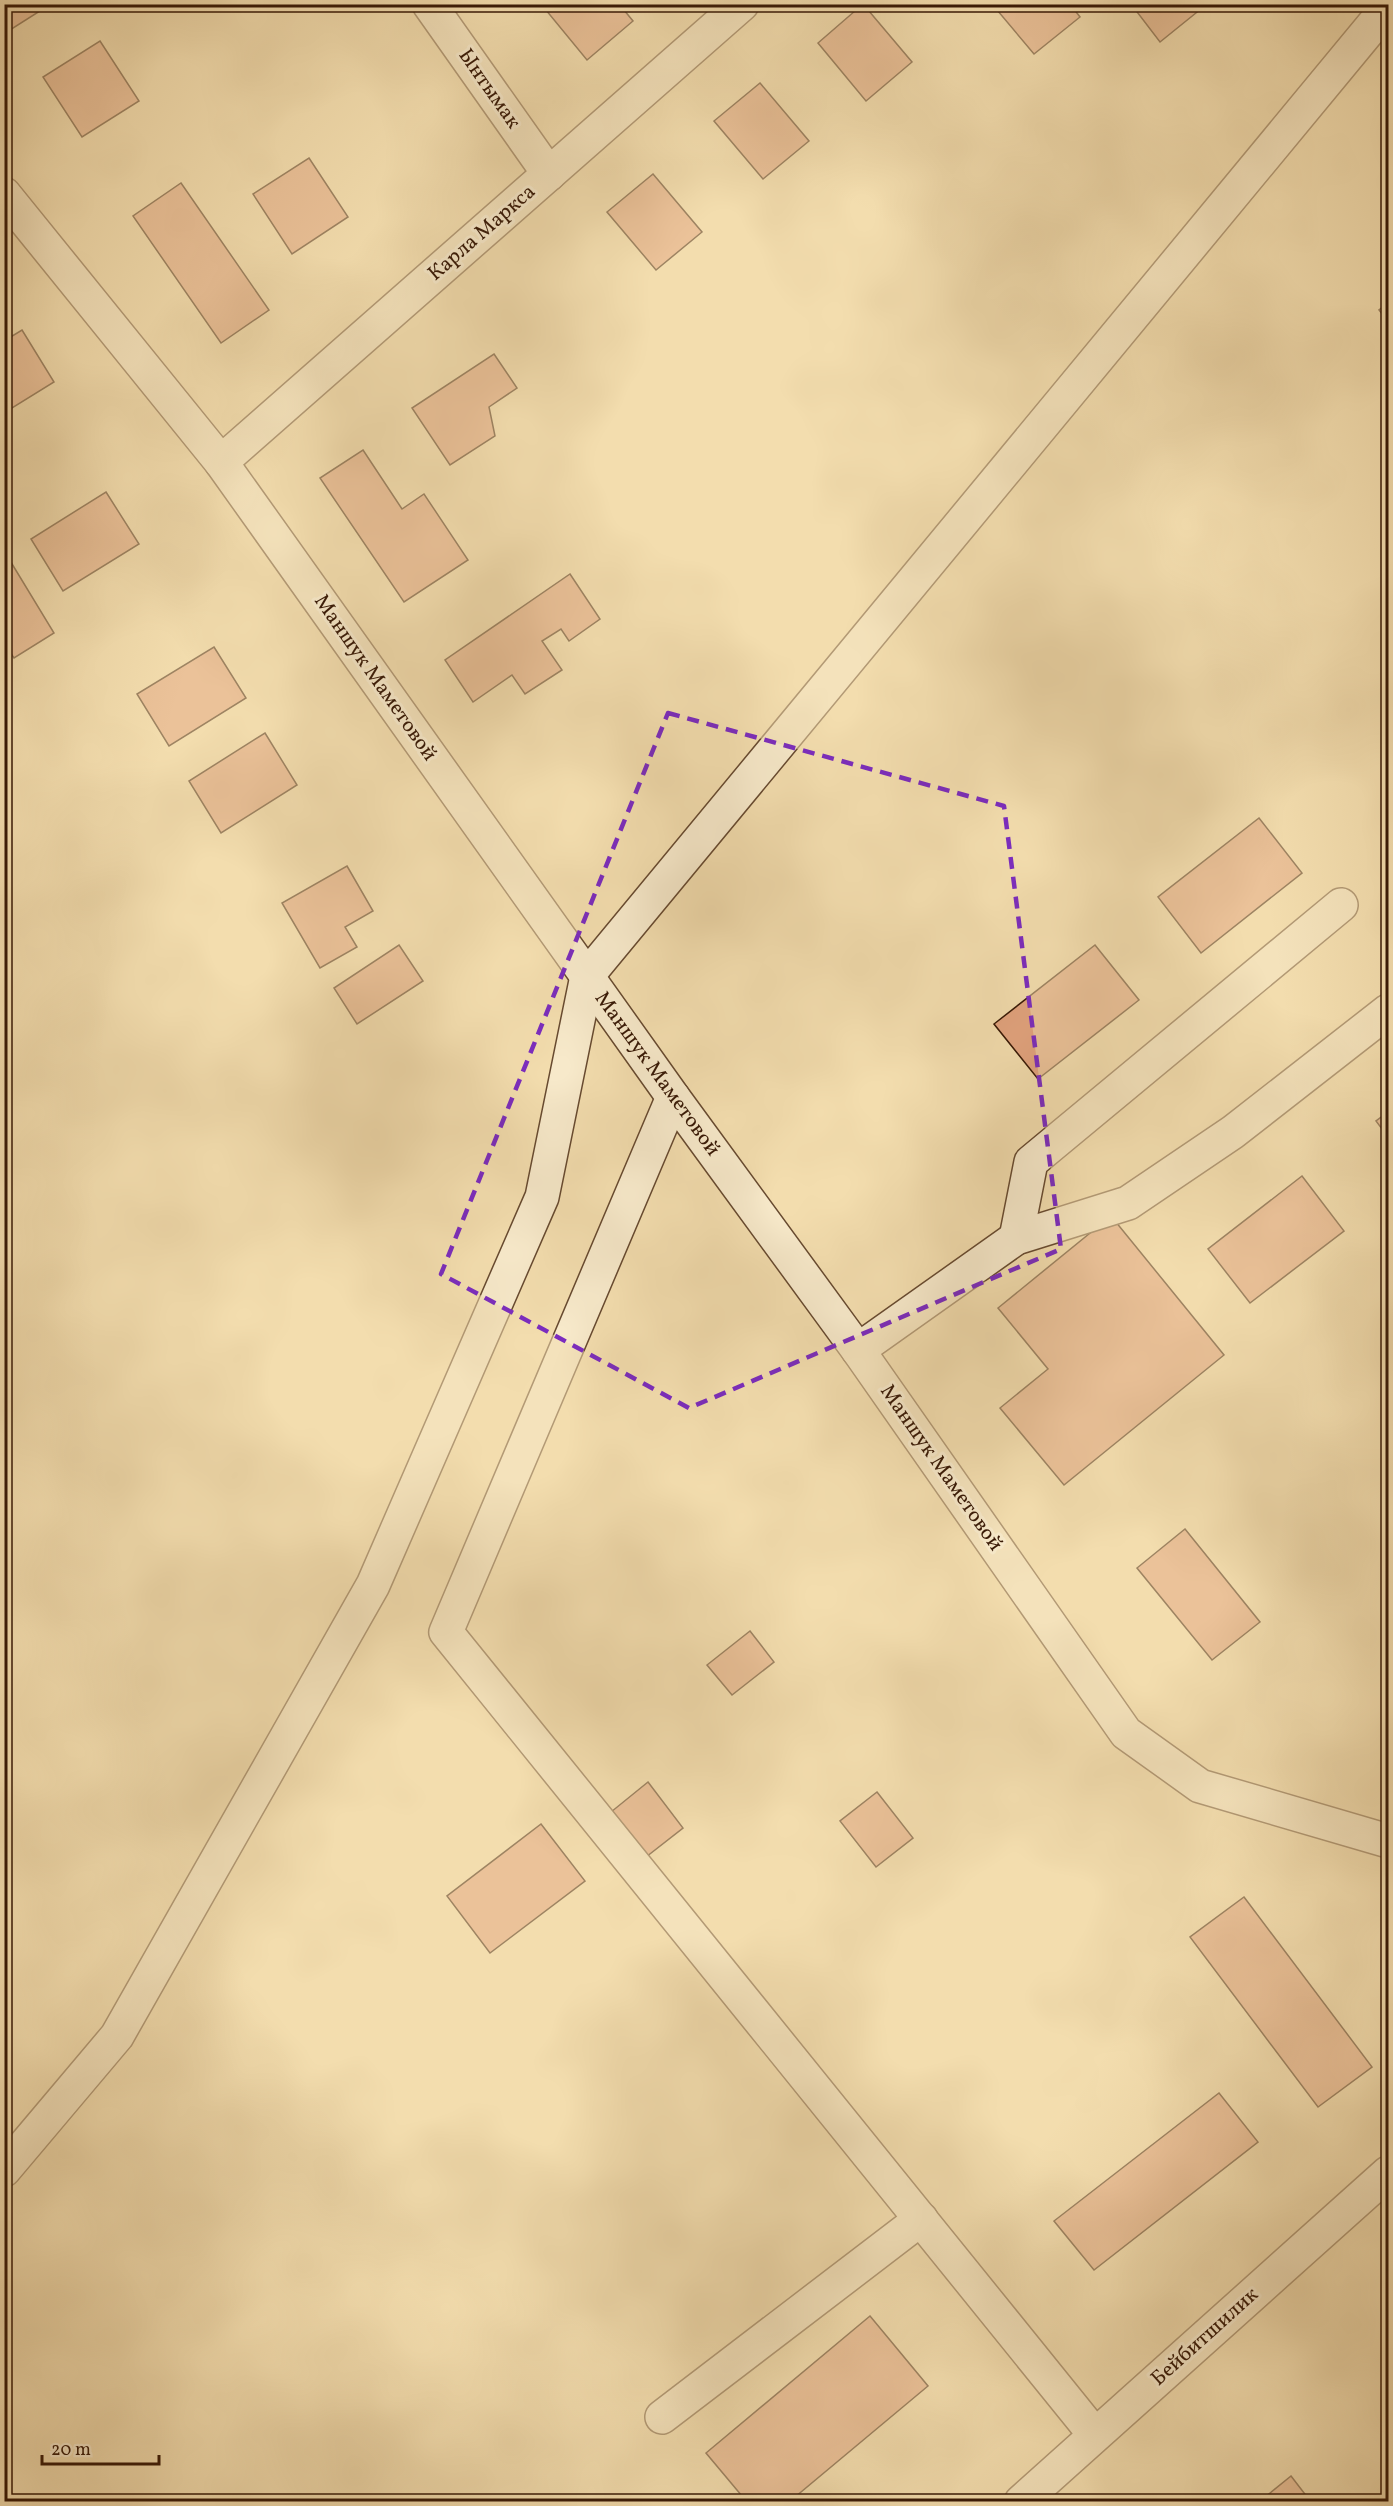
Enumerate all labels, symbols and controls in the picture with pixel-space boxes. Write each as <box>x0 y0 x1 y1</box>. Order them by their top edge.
street label: Ынтымак <box>451 43 527 135</box>
street label: Карла Маркса <box>422 178 542 288</box>
street label: Маншук Маметовой <box>307 589 444 767</box>
street label: Маншук Маметовой <box>587 986 727 1163</box>
street label: Маншук Маметовой <box>873 1379 1010 1557</box>
street label: Бейбитшилик <box>1145 2281 1265 2393</box>
scale bar <box>42 2428 159 2466</box>
text: 20 m <box>51 2438 91 2463</box>

